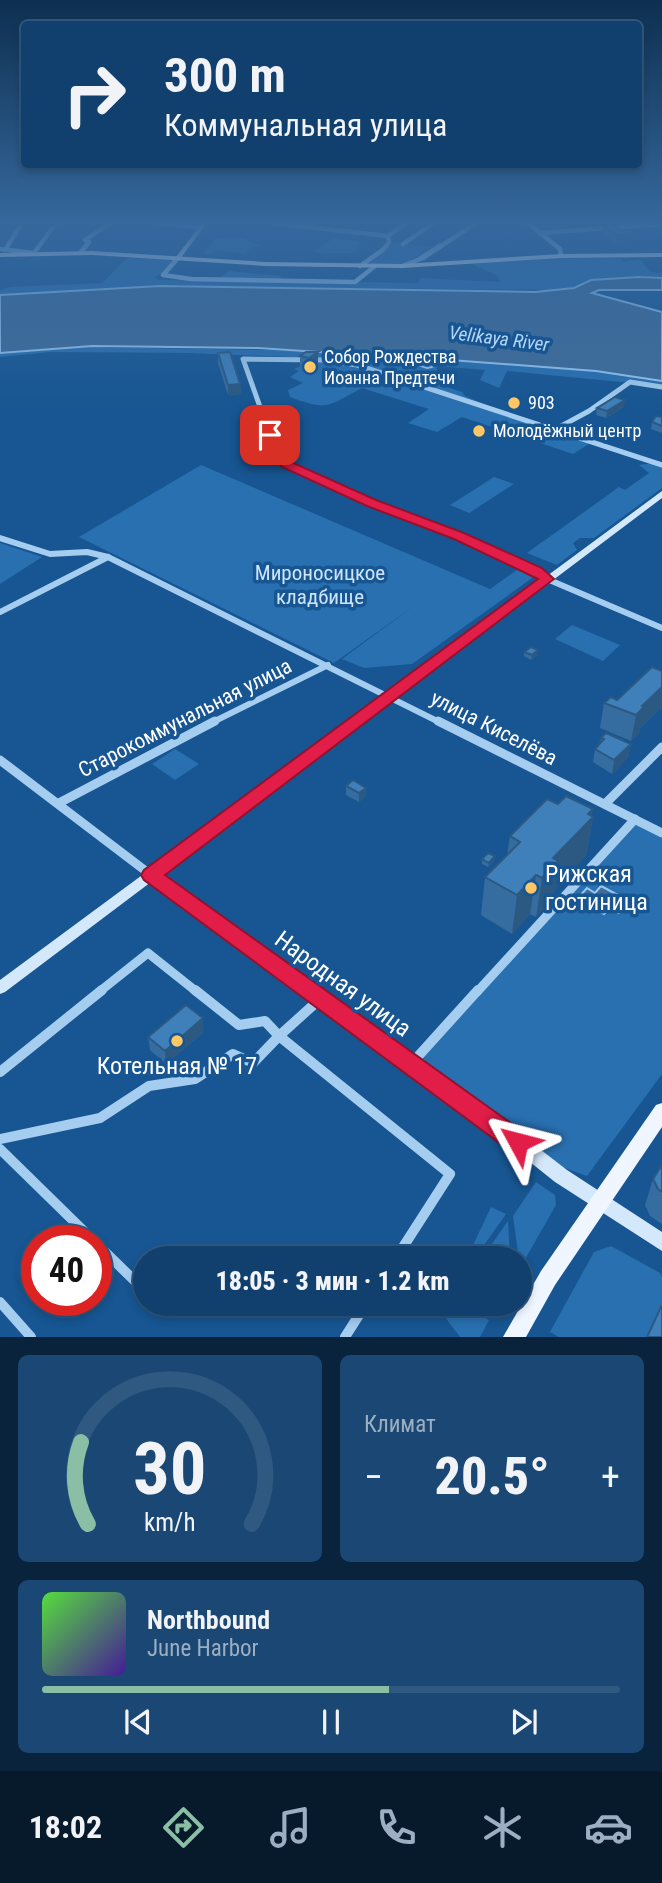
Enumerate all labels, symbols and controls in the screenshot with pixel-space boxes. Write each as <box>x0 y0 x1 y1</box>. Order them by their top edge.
text: 300 m <box>164 47 286 104</box>
icon: right <box>49 49 140 140</box>
text: Коммунальная улица <box>164 106 447 144</box>
water label: Velikaya River <box>448 321 551 356</box>
place label: Собор Рождества Иоанна Предтечи <box>324 346 456 388</box>
marker: Собор Рождества Иоанна Предтечи <box>302 359 318 375</box>
place label: 903 <box>528 392 555 413</box>
marker: 903 <box>506 395 522 411</box>
pin <box>240 405 300 465</box>
icon: arrive <box>251 416 289 454</box>
place label: Молодёжный центр <box>493 420 641 441</box>
marker: Молодёжный центр <box>471 423 487 439</box>
park label: Мироносицкое кладбище <box>255 561 385 609</box>
street label: Старокоммунальная улица <box>74 654 296 782</box>
street label: улица Киселёва <box>427 686 561 770</box>
place label: Рижская гостиница <box>545 860 648 916</box>
marker: Рижская гостиница <box>523 880 539 896</box>
street label: Народная улица <box>270 925 416 1043</box>
marker: Котельная № 17 <box>169 1033 185 1049</box>
place label: Котельная № 17 <box>97 1052 257 1080</box>
position arrow <box>481 1105 555 1179</box>
speed limit sign: 40 <box>21 1225 112 1316</box>
text: 18:05 · 3 мин · 1.2 km <box>216 1266 449 1296</box>
text: Климат <box>364 1411 436 1438</box>
text: 30 <box>133 1427 207 1513</box>
text: 20.5° <box>434 1446 550 1507</box>
text: − <box>364 1455 383 1499</box>
text: + <box>601 1455 620 1499</box>
text: km/h <box>144 1508 196 1537</box>
text: Northbound <box>147 1605 270 1635</box>
text: June Harbor <box>147 1635 259 1662</box>
icon: previous <box>119 1703 157 1741</box>
icon: pause <box>312 1703 350 1741</box>
icon: next <box>505 1703 543 1741</box>
icon: directions <box>159 1803 208 1852</box>
icon: music <box>266 1803 315 1852</box>
icon: phone <box>372 1803 421 1852</box>
icon: climate <box>478 1803 527 1852</box>
icon: car <box>584 1803 633 1852</box>
text: 18:02 <box>29 1808 102 1846</box>

